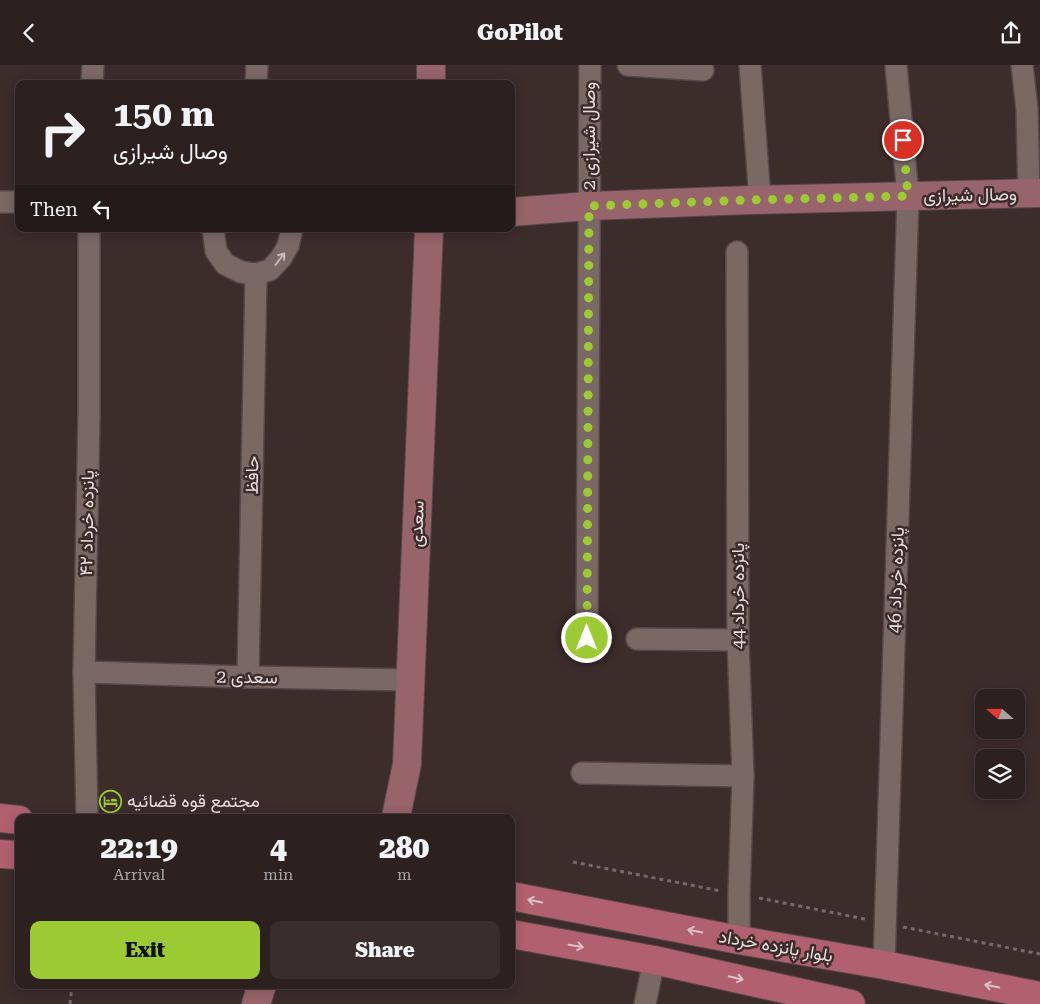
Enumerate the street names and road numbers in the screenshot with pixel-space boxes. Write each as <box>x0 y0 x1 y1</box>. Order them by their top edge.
street label: وصال شیرازی 2 <box>578 82 600 190</box>
street label: وصال شیرازی <box>923 183 1017 207</box>
street label: حافظ <box>241 455 262 495</box>
street label: پانزده خرداد ۴۲ <box>75 470 100 576</box>
street label: سعدی <box>405 500 429 548</box>
street label: پانزده خرداد 46 <box>883 527 910 634</box>
street label: پانزده خرداد 44 <box>727 543 750 649</box>
street label: سعدی 2 <box>216 665 278 689</box>
street label: بلوار پانزده خرداد <box>717 925 835 968</box>

